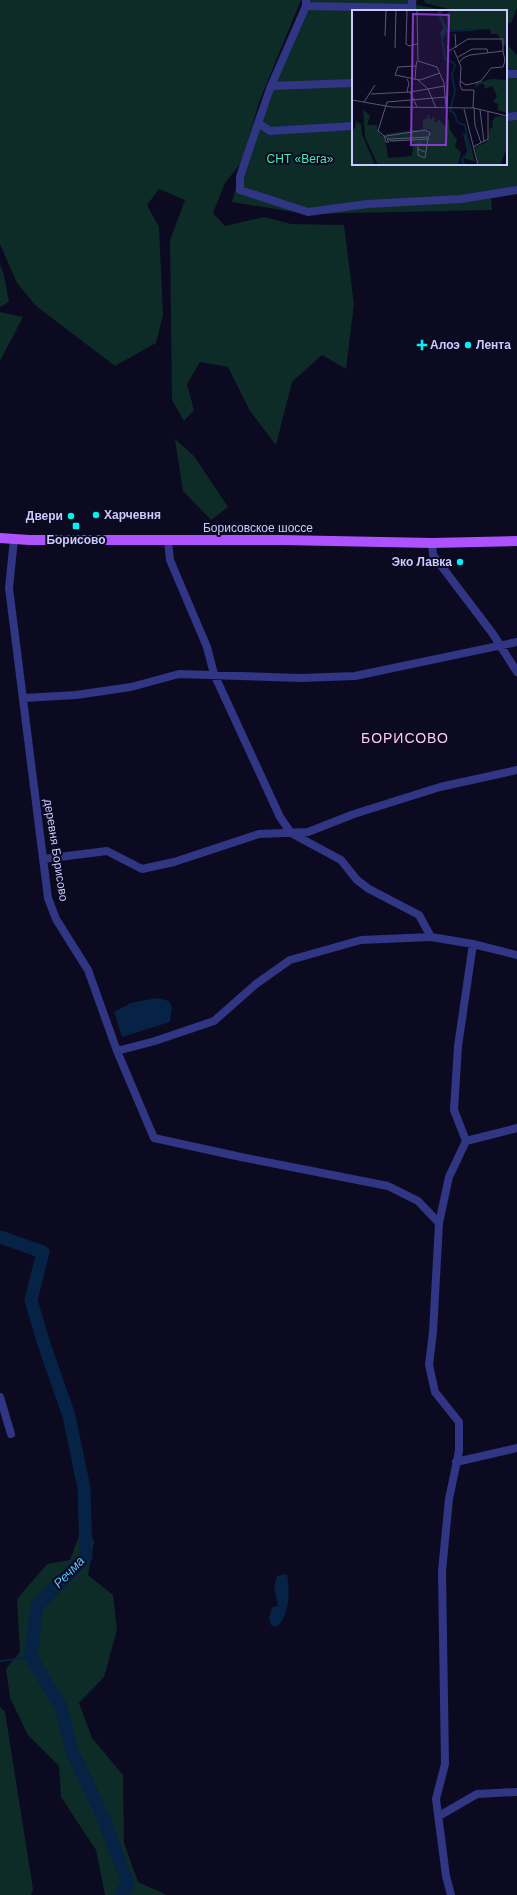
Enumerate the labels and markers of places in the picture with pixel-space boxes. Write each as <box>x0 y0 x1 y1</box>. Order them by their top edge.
place label: Алоэ <box>430 338 460 352</box>
place label: Лента <box>476 338 511 352</box>
marker: Алоэ <box>417 340 427 350</box>
marker: Лента <box>463 340 473 350</box>
place label: Харчевня <box>104 508 161 522</box>
place label: Двери <box>26 509 63 523</box>
marker: Харчевня <box>91 510 101 520</box>
marker: Двери <box>66 511 76 521</box>
marker: Борисово <box>71 521 81 531</box>
place label: Борисово <box>46 533 106 547</box>
place label: Эко Лавка <box>392 555 452 569</box>
marker: Эко Лавка <box>455 557 465 567</box>

